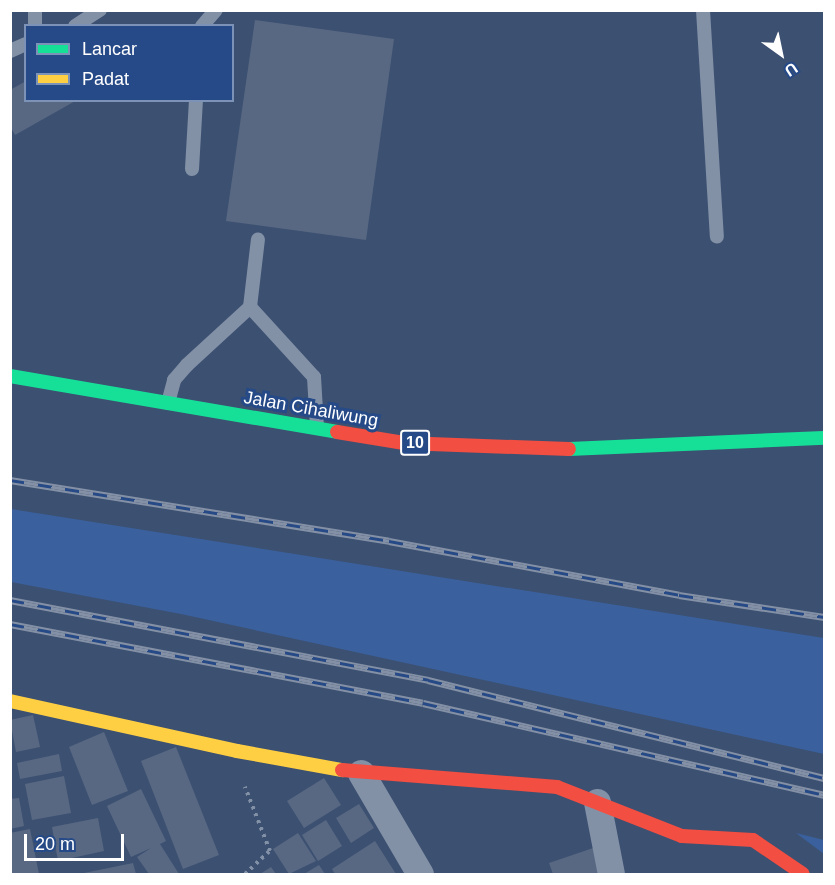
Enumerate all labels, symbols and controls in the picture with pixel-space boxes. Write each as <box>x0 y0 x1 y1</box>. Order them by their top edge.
legend <box>24 24 234 102</box>
north arrow <box>751 24 811 84</box>
text: Lancar <box>82 39 137 59</box>
text: U <box>782 59 801 80</box>
text: Padat <box>82 69 129 89</box>
street label: Jalan Cihaliwung <box>242 387 380 431</box>
road number: 10 <box>400 430 430 456</box>
scale bar <box>27 822 128 860</box>
text: 20 m <box>35 834 75 854</box>

